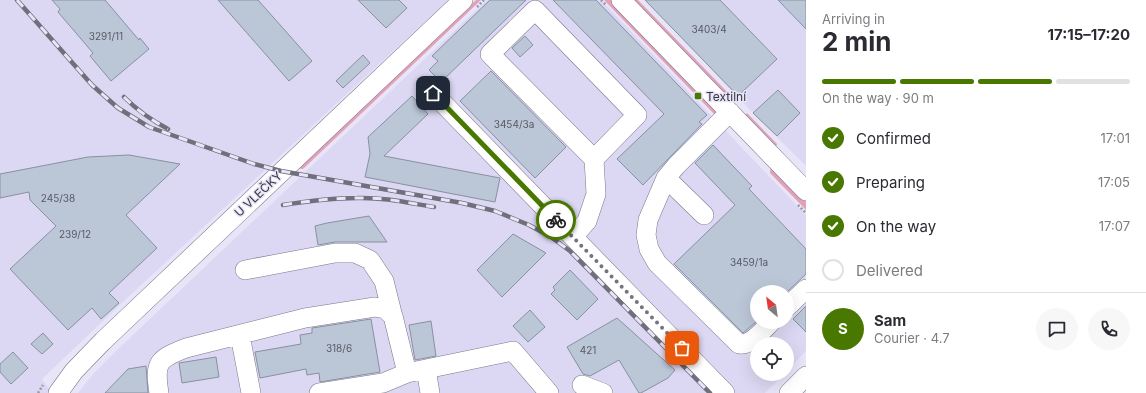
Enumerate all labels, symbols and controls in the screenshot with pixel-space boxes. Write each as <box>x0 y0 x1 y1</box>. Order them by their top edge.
text: Arriving in <box>822 11 885 27</box>
house number: 3403/4 <box>691 23 727 35</box>
text: 17:15–17:20 <box>1047 25 1130 44</box>
text: 2 min <box>822 26 892 57</box>
house number: 3291/11 <box>89 30 123 42</box>
pin <box>416 76 450 110</box>
icon: home <box>422 82 444 104</box>
place label: Textilní <box>706 89 746 104</box>
text: On the way · 90 m <box>822 90 934 106</box>
marker: Textilní <box>693 91 703 101</box>
house number: 3454/3a <box>494 118 534 130</box>
icon: check <box>822 127 844 149</box>
text: Confirmed <box>856 129 931 148</box>
text: 17:01 <box>1101 130 1130 146</box>
street label: U VLEČKY <box>231 168 285 220</box>
icon: check <box>822 171 844 193</box>
text: Preparing <box>856 173 925 192</box>
text: 17:05 <box>1098 174 1130 190</box>
house number: 245/38 <box>41 192 75 204</box>
courier <box>536 200 576 240</box>
icon: bike <box>545 209 567 231</box>
icon: check <box>822 215 844 237</box>
text: On the way <box>856 217 936 236</box>
text: 17:07 <box>1099 218 1130 234</box>
house number: 239/12 <box>59 228 91 240</box>
house number: 3459/1a <box>730 256 768 268</box>
text: Delivered <box>856 261 923 280</box>
north arrow <box>750 285 794 329</box>
map controls <box>750 285 794 381</box>
button: chat <box>1036 308 1078 350</box>
button: phone <box>1088 308 1130 350</box>
text: Sam <box>874 311 906 330</box>
text: S <box>838 319 848 338</box>
text: Courier · 4.7 <box>874 330 950 346</box>
pin <box>665 331 699 365</box>
icon: bag <box>671 337 693 359</box>
button: locate <box>750 337 794 381</box>
house number: 318/6 <box>326 342 352 354</box>
house number: 421 <box>580 344 596 356</box>

